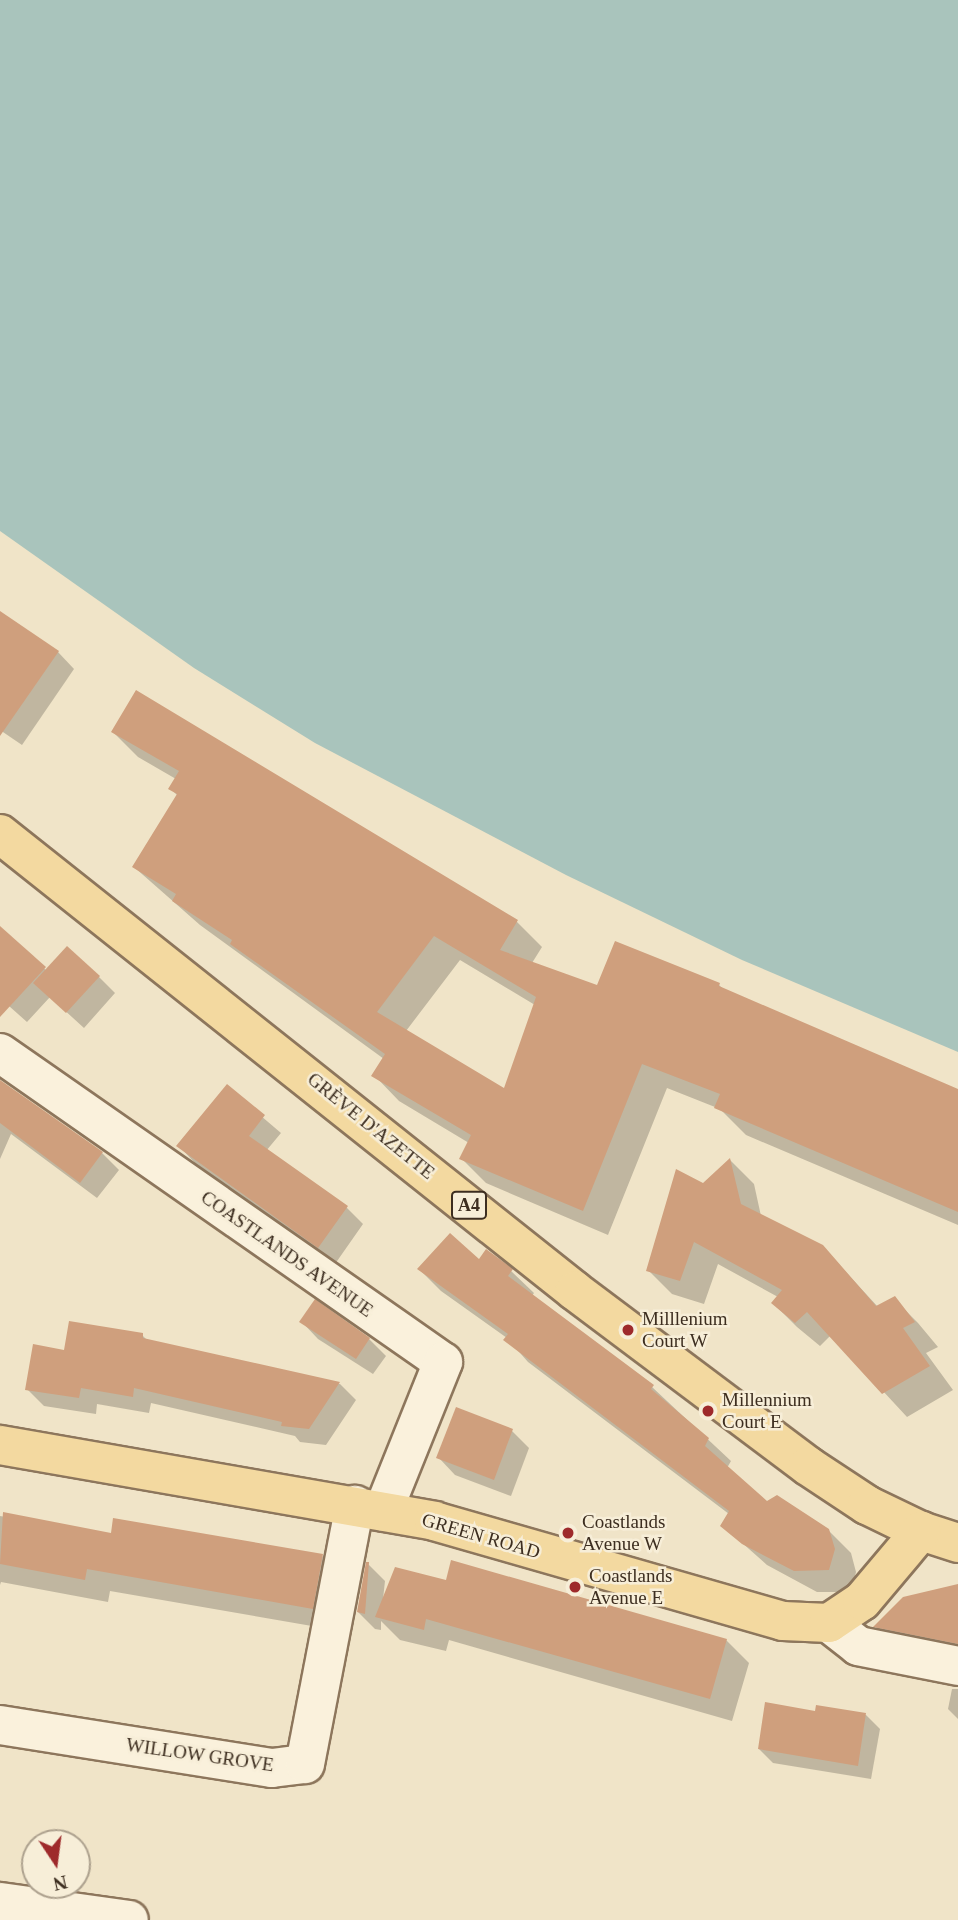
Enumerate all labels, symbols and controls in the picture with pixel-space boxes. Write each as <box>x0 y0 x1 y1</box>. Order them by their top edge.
street label: GRÈVE D'AZETTE <box>303 1068 439 1184</box>
street label: COASTLANDS AVENUE <box>196 1186 378 1322</box>
road number: A4 <box>450 1190 488 1220</box>
place label: Milllenium Court W <box>642 1308 727 1352</box>
marker: Milllenium Court W <box>620 1322 636 1338</box>
place label: Millennium Court E <box>722 1389 812 1433</box>
marker: Millennium Court E <box>700 1403 716 1419</box>
street label: GREEN ROAD <box>419 1508 543 1564</box>
place label: Coastlands Avenue W <box>582 1511 665 1555</box>
marker: Coastlands Avenue W <box>560 1525 576 1541</box>
place label: Coastlands Avenue E <box>589 1565 672 1609</box>
marker: Coastlands Avenue E <box>567 1579 583 1595</box>
street label: WILLOW GROVE <box>124 1733 276 1777</box>
north arrow <box>21 1829 91 1899</box>
text: N <box>51 1871 69 1895</box>

